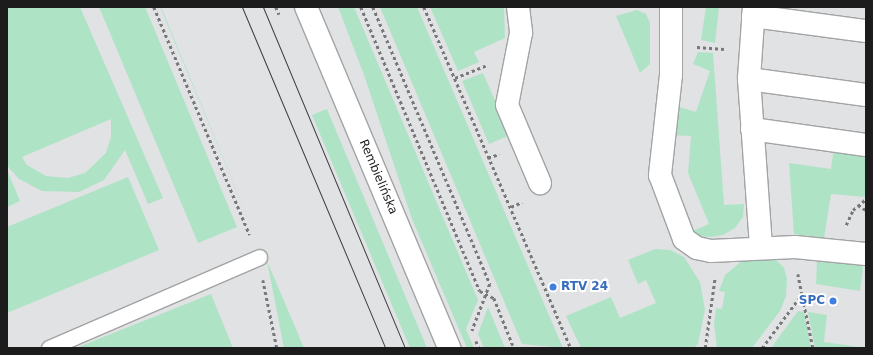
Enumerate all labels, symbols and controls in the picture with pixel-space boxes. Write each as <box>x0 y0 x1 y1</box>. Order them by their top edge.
street label: Rembielińska <box>356 137 400 217</box>
place label: RTV 24 <box>561 280 608 294</box>
marker: RTV 24 <box>548 282 558 292</box>
place label: SPC <box>799 294 825 308</box>
marker: SPC <box>828 296 838 306</box>

